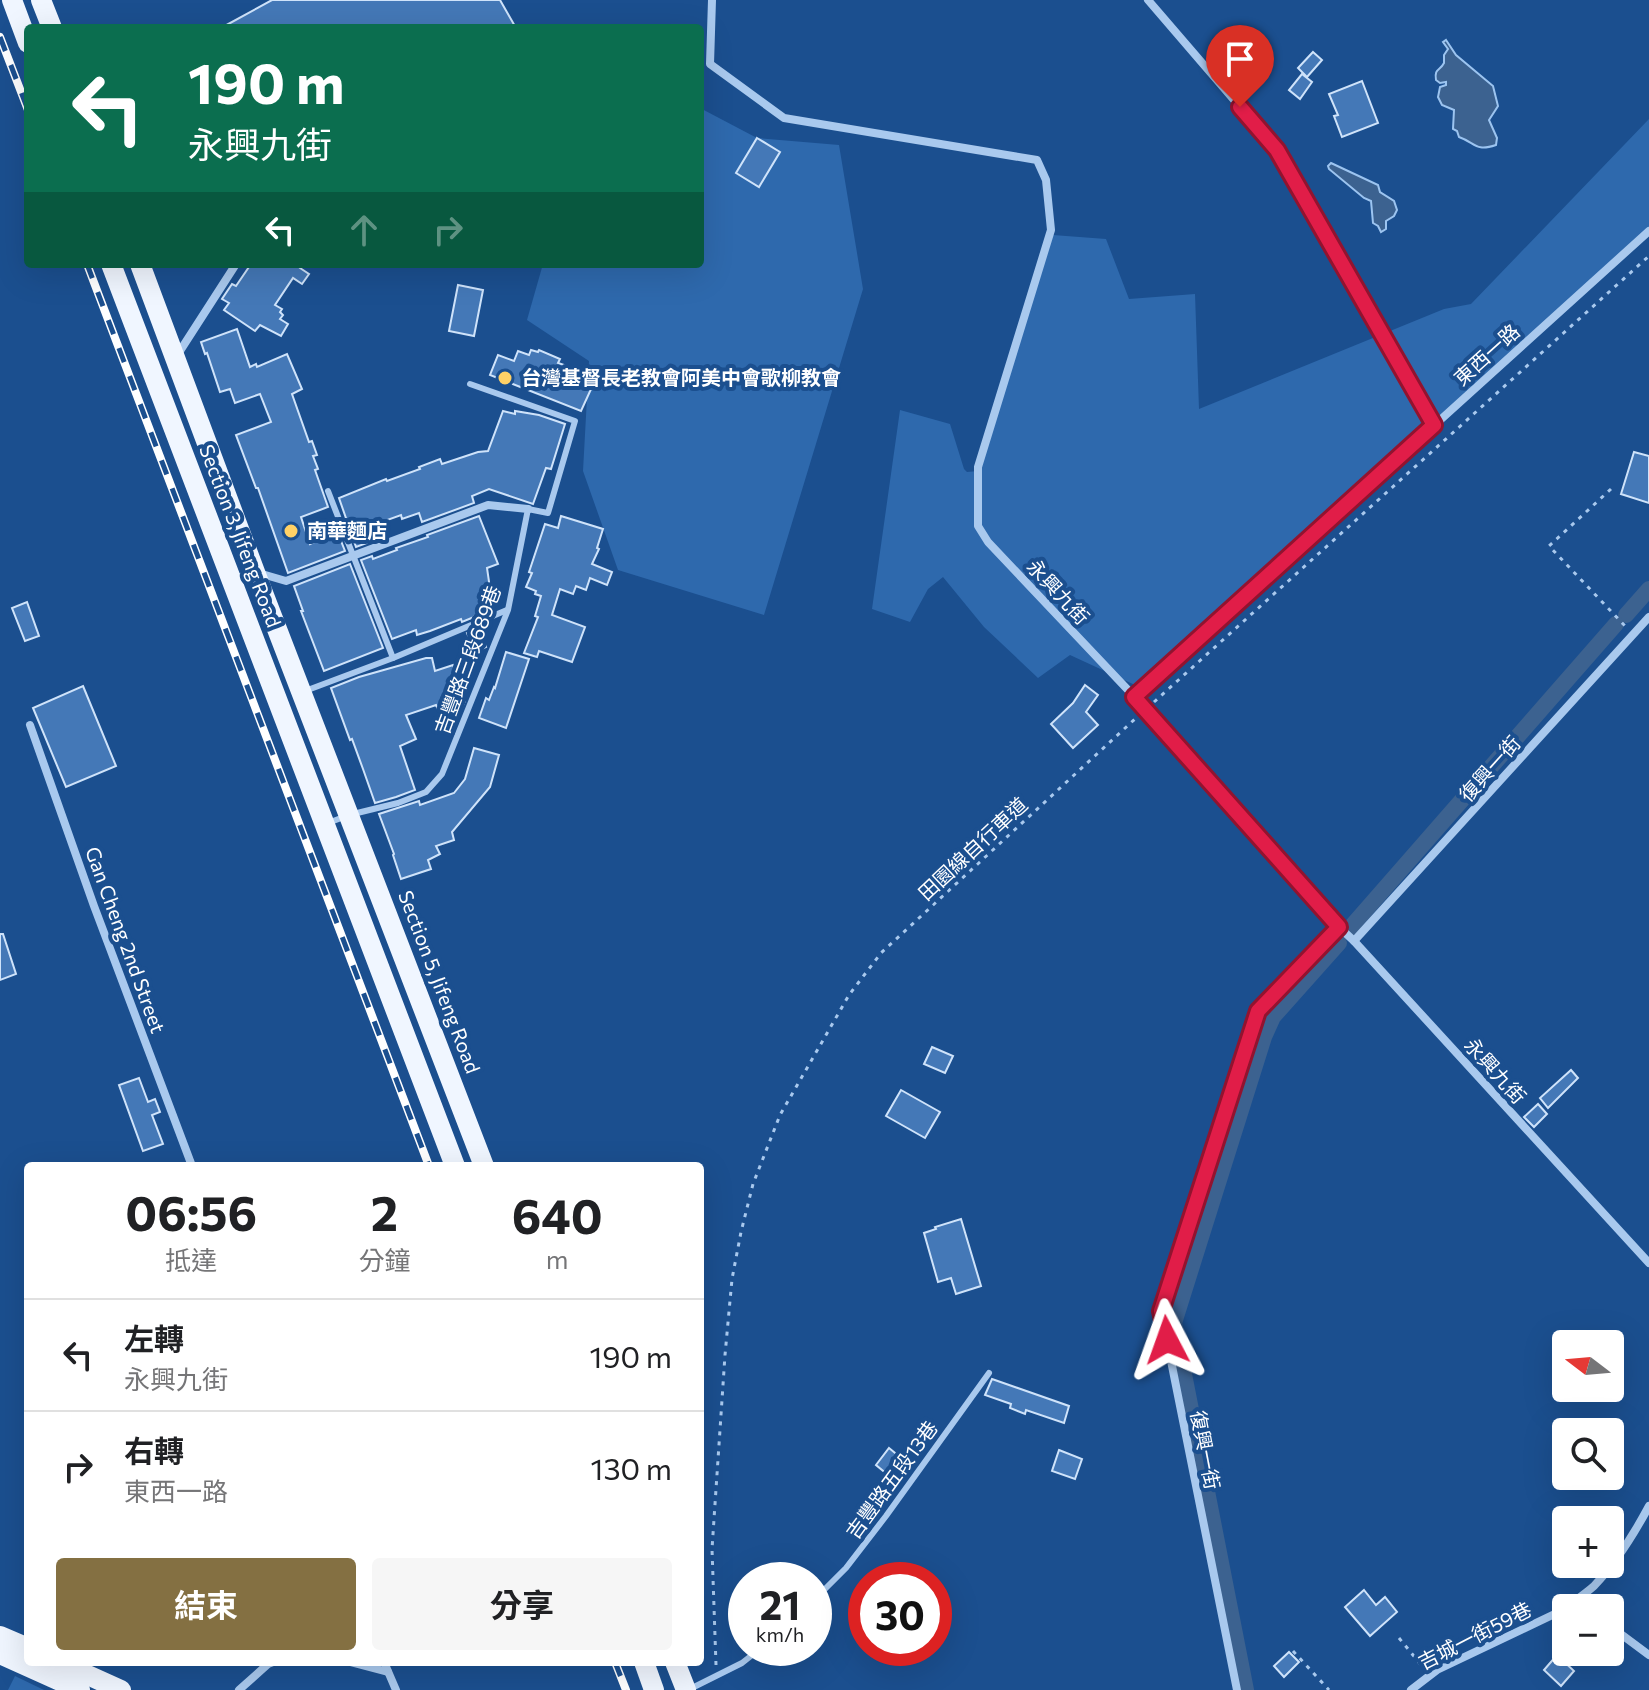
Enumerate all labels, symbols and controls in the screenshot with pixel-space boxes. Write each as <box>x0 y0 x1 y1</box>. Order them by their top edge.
pin <box>1206 25 1274 107</box>
icon: arrive <box>1218 37 1262 81</box>
text: 190 m <box>188 47 345 116</box>
icon: left <box>56 56 160 160</box>
text: 永興九街 <box>188 121 332 165</box>
icon: left <box>258 208 302 252</box>
icon: ahead <box>342 208 386 252</box>
icon: right <box>426 208 470 252</box>
street label: 東西一路 <box>1449 319 1524 390</box>
place label: 台灣基督長老教會阿美中會歌柳教會 <box>521 365 841 389</box>
marker: 台灣基督長老教會阿美中會歌柳教會 <box>496 369 514 387</box>
street label: Section 3, Jifeng Road <box>195 441 287 630</box>
place label: 南華麵店 <box>307 518 387 542</box>
marker: 南華麵店 <box>282 522 300 540</box>
street label: 永興九街 <box>1023 554 1095 629</box>
street label: 吉豐路三段689巷 <box>429 582 505 737</box>
street label: 復興一街 <box>1454 731 1525 806</box>
street label: 田園線自行車道 <box>913 792 1032 905</box>
street label: Gan Cheng 2nd Street <box>81 843 171 1036</box>
street label: Section 5, Jifeng Road <box>394 887 486 1077</box>
street label: 永興九街 <box>1460 1033 1531 1108</box>
text: 06:56 <box>125 1182 257 1241</box>
text: 2 <box>371 1182 398 1241</box>
text: 640 <box>512 1185 603 1244</box>
text: m <box>546 1243 569 1274</box>
text: 抵達 <box>165 1244 217 1275</box>
text: 分鐘 <box>358 1244 410 1275</box>
position arrow <box>1125 1298 1209 1382</box>
text: 左轉 <box>124 1319 184 1356</box>
north arrow <box>1552 1330 1624 1402</box>
map controls <box>1552 1330 1624 1666</box>
icon: left <box>56 1333 100 1377</box>
text: 190 m <box>589 1337 672 1374</box>
text: 永興九街 <box>124 1363 228 1394</box>
street label: 復興一街 <box>1187 1408 1225 1491</box>
street label: 吉豐路五段13巷 <box>840 1416 942 1543</box>
button: search <box>1552 1418 1624 1490</box>
text: 右轉 <box>124 1431 184 1468</box>
icon: right <box>56 1445 100 1489</box>
text: 130 m <box>591 1449 672 1486</box>
text: 東西一路 <box>124 1475 228 1506</box>
button: + <box>1552 1506 1624 1578</box>
button: 結束 <box>56 1558 356 1650</box>
button: 分享 <box>372 1558 672 1650</box>
speed limit sign: 30 <box>848 1562 952 1666</box>
text: 21 <box>760 1579 800 1628</box>
button: − <box>1552 1594 1624 1666</box>
street label: 吉城一街59巷 <box>1414 1596 1535 1674</box>
text: km/h <box>756 1622 804 1646</box>

